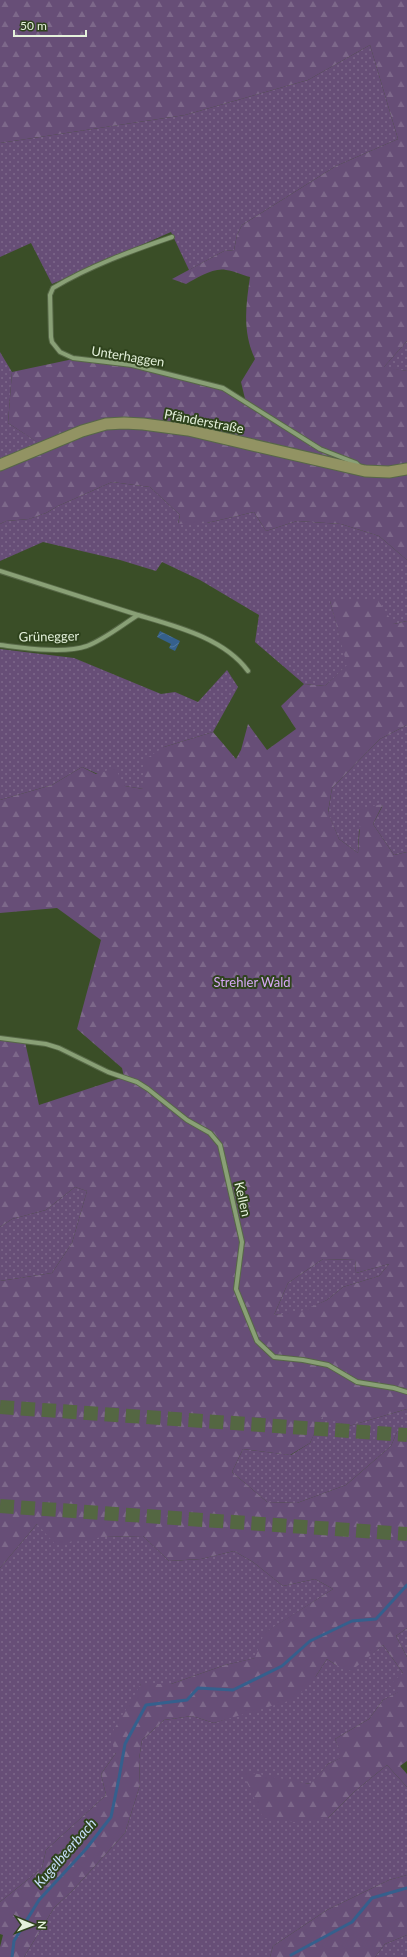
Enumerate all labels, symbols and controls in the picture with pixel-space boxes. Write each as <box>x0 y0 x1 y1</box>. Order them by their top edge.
scale bar <box>14 12 86 38</box>
text: 50 m <box>20 18 47 33</box>
street label: Unterhaggen <box>90 342 166 370</box>
street label: Pfänderstraße <box>163 405 245 437</box>
street label: Grünegger <box>19 627 80 645</box>
park label: Strehler Wald <box>213 974 291 990</box>
street label: Kellen <box>231 1180 255 1218</box>
water label: Kugelbeerbach <box>30 1815 99 1891</box>
north arrow <box>12 1905 52 1945</box>
text: N <box>36 1921 49 1930</box>

